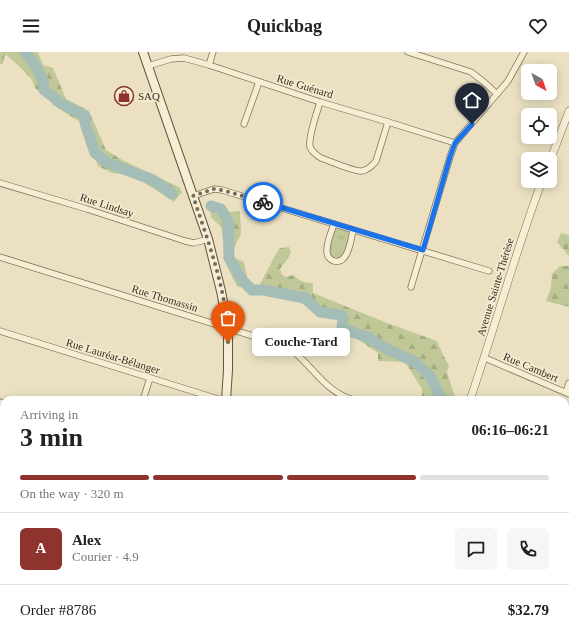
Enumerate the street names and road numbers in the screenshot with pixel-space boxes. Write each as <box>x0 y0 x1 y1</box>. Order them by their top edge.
street label: Rue Guénard <box>275 72 335 100</box>
street label: Rue Lindsay <box>79 191 136 219</box>
street label: Avenue Sainte-Thérèse <box>474 236 516 338</box>
street label: Rue Thomassin <box>130 282 200 314</box>
street label: Rue Lauréat-Bélanger <box>65 336 162 376</box>
street label: Rue Cambert <box>502 350 560 384</box>

